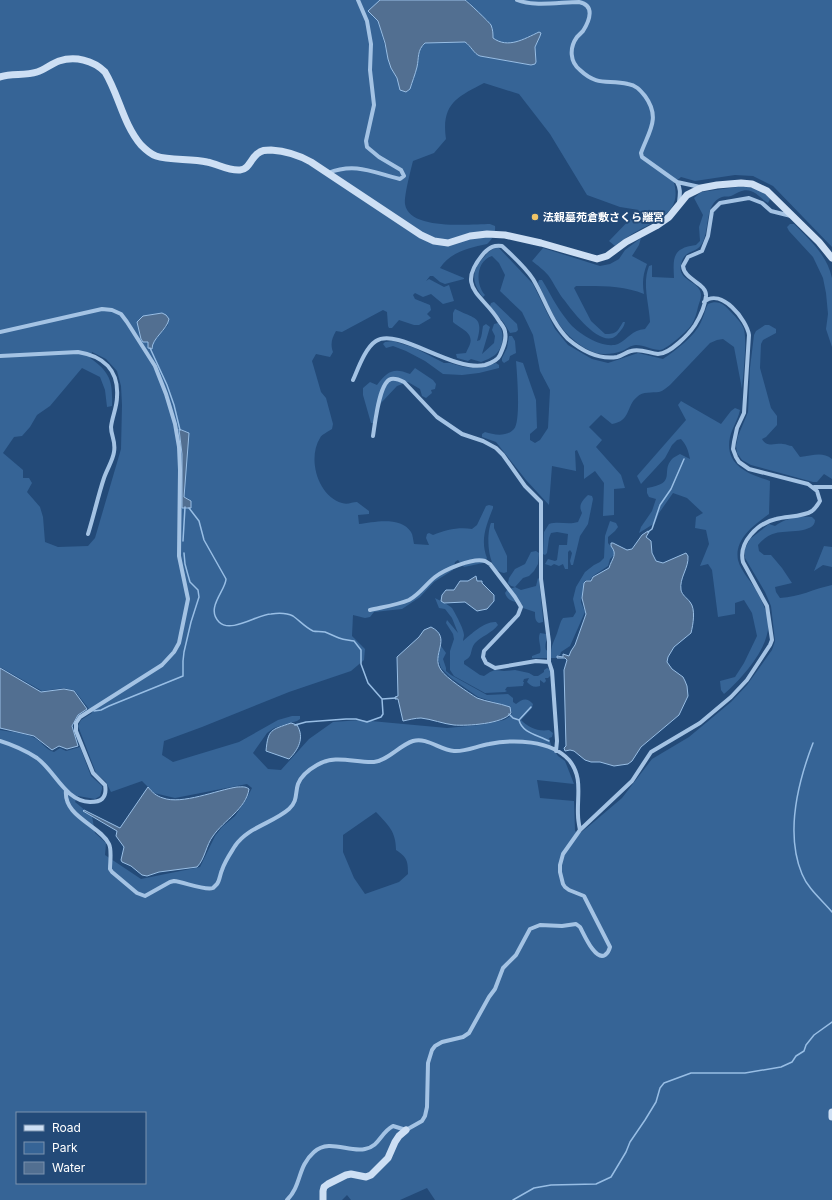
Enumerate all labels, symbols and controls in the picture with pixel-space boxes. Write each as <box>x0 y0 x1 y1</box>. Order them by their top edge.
place label: 法親墓苑倉敷さくら離宮 <box>543 210 664 224</box>
marker: 法親墓苑倉敷さくら離宮 <box>530 212 540 222</box>
legend <box>16 1112 146 1184</box>
text: Road <box>52 1120 81 1135</box>
text: Park <box>52 1140 78 1155</box>
text: Water <box>52 1160 86 1175</box>

